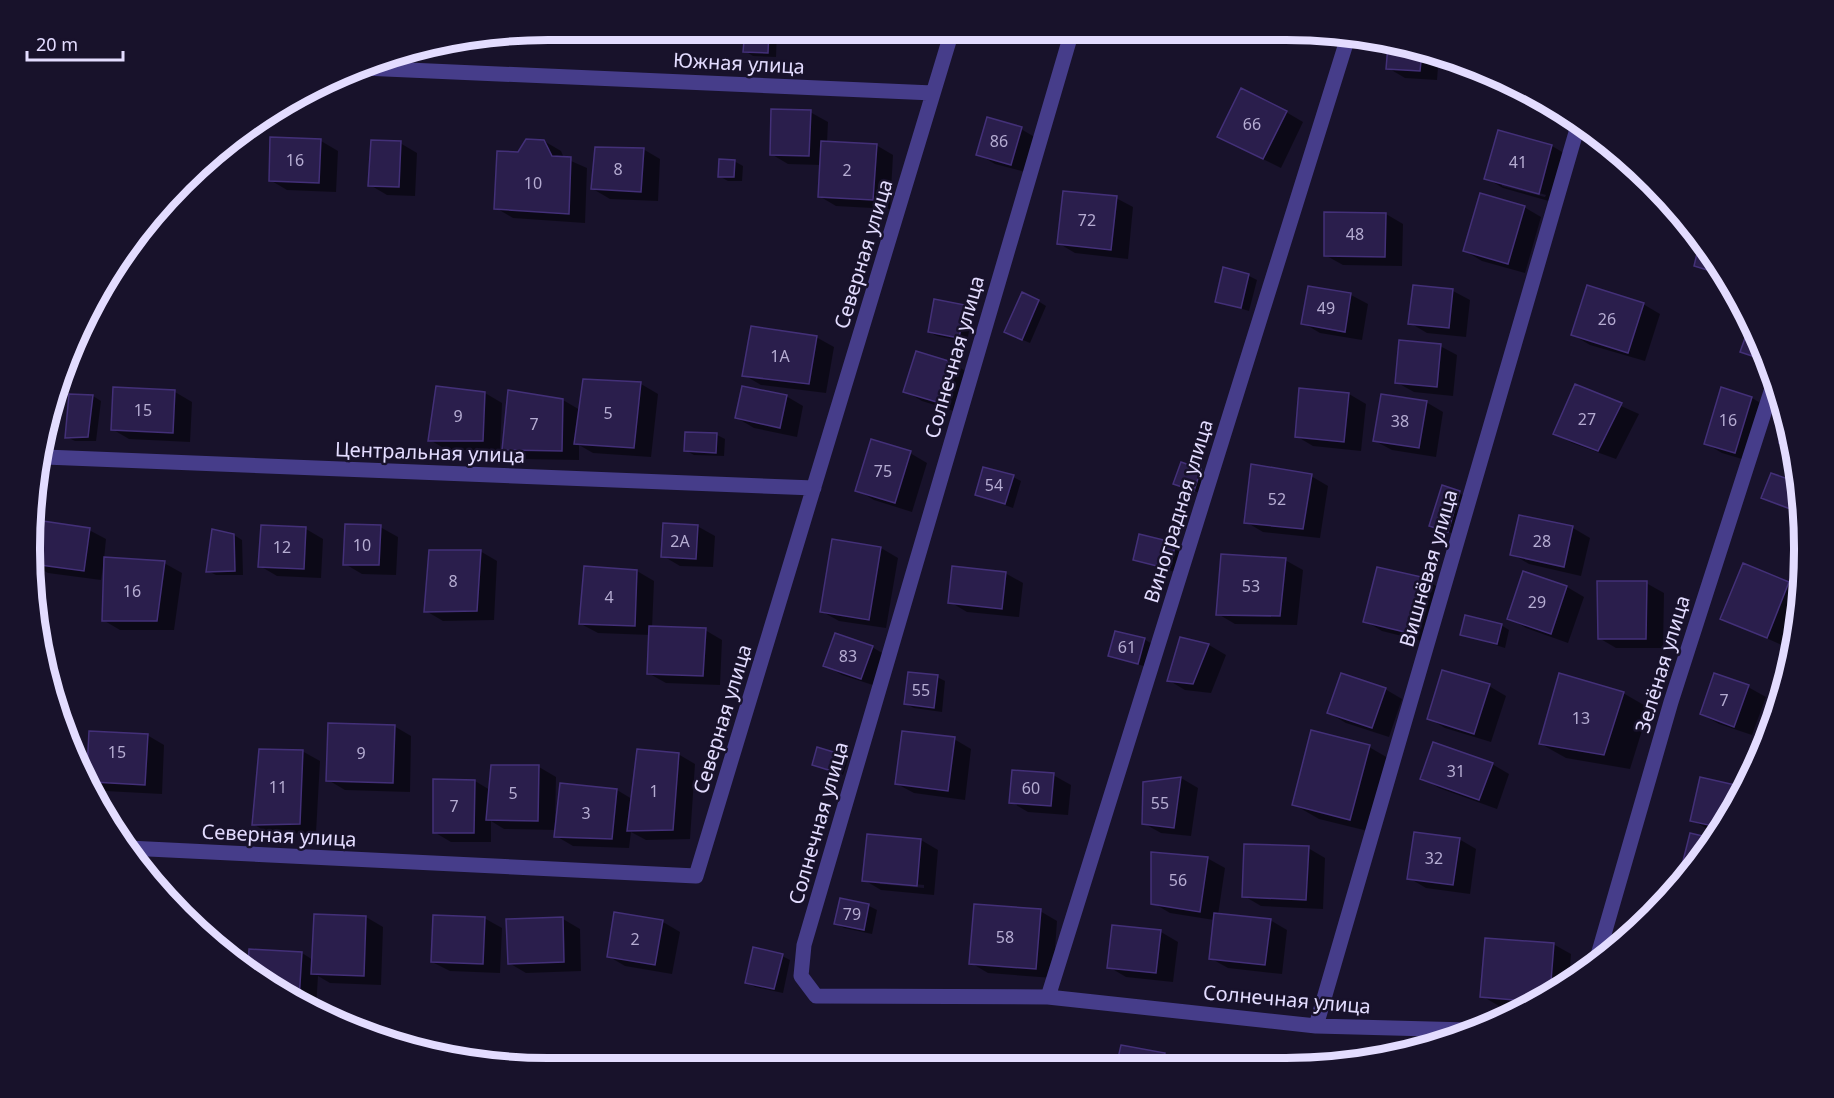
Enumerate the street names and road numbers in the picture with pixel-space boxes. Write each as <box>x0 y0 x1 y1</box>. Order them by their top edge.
street label: Южная улица <box>673 46 805 80</box>
street label: Северная улица <box>827 176 899 332</box>
street label: Солнечная улица <box>918 272 990 442</box>
street label: Виноградная улица <box>1137 416 1219 606</box>
street label: Центральная улица <box>335 435 525 469</box>
street label: Вишнёвая улица <box>1393 486 1463 650</box>
street label: Зелёная улица <box>1628 592 1696 736</box>
street label: Северная улица <box>686 641 758 797</box>
street label: Солнечная улица <box>782 738 854 908</box>
street label: Северная улица <box>201 817 357 853</box>
street label: Солнечная улица <box>1202 978 1372 1020</box>

